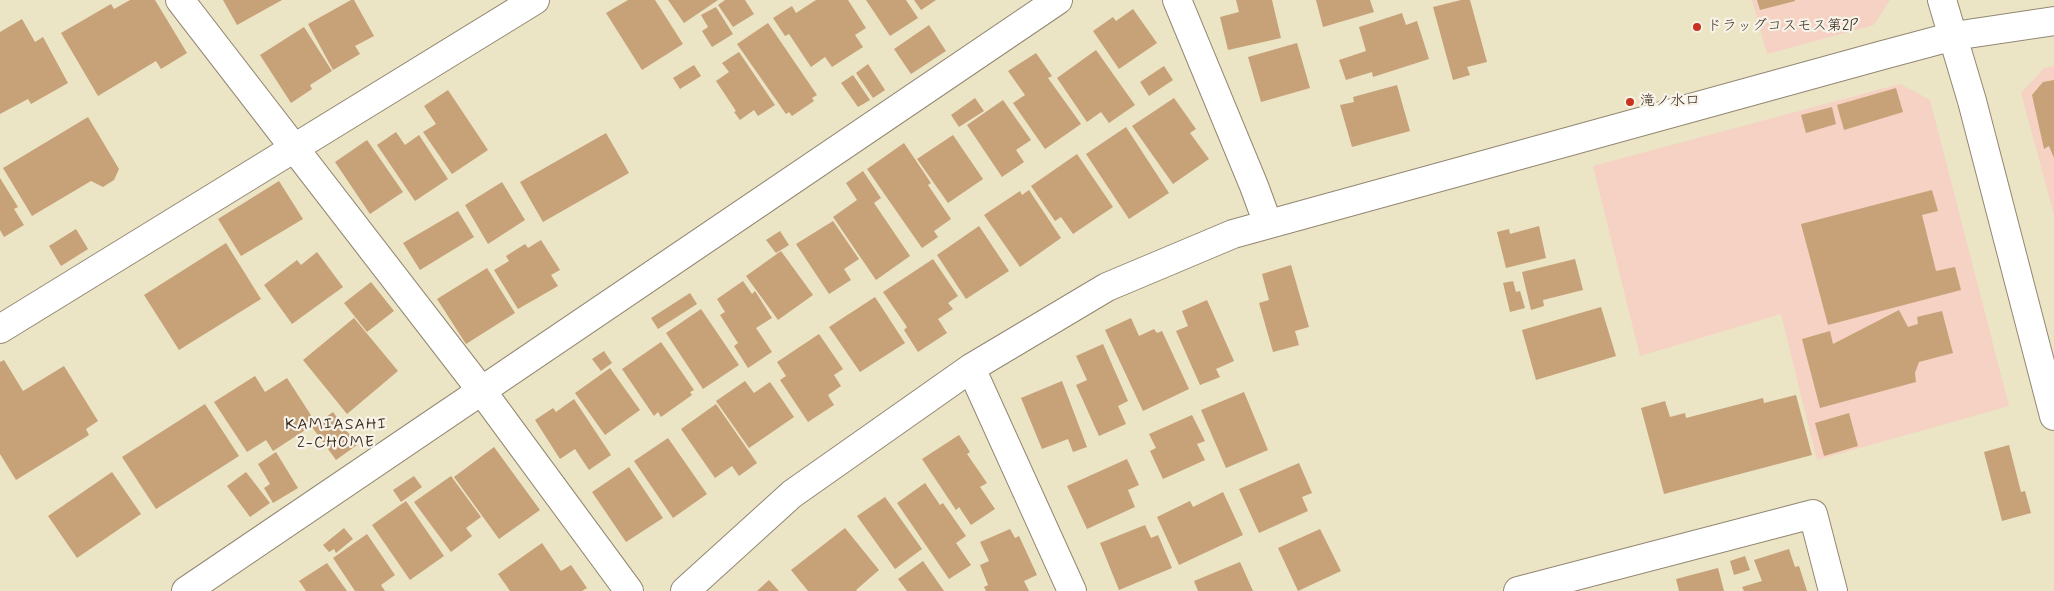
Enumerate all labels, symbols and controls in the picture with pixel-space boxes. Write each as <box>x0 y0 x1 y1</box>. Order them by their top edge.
place label: ドラッグコスモス第2P <box>1707 18 1858 36</box>
marker: ドラッグコスモス第2P <box>1691 21 1703 33</box>
place label: 滝ノ水口 <box>1640 93 1700 111</box>
marker: 滝ノ水口 <box>1624 96 1636 108</box>
district label: KAMIASAHI 2-CHOME <box>283 416 389 454</box>

